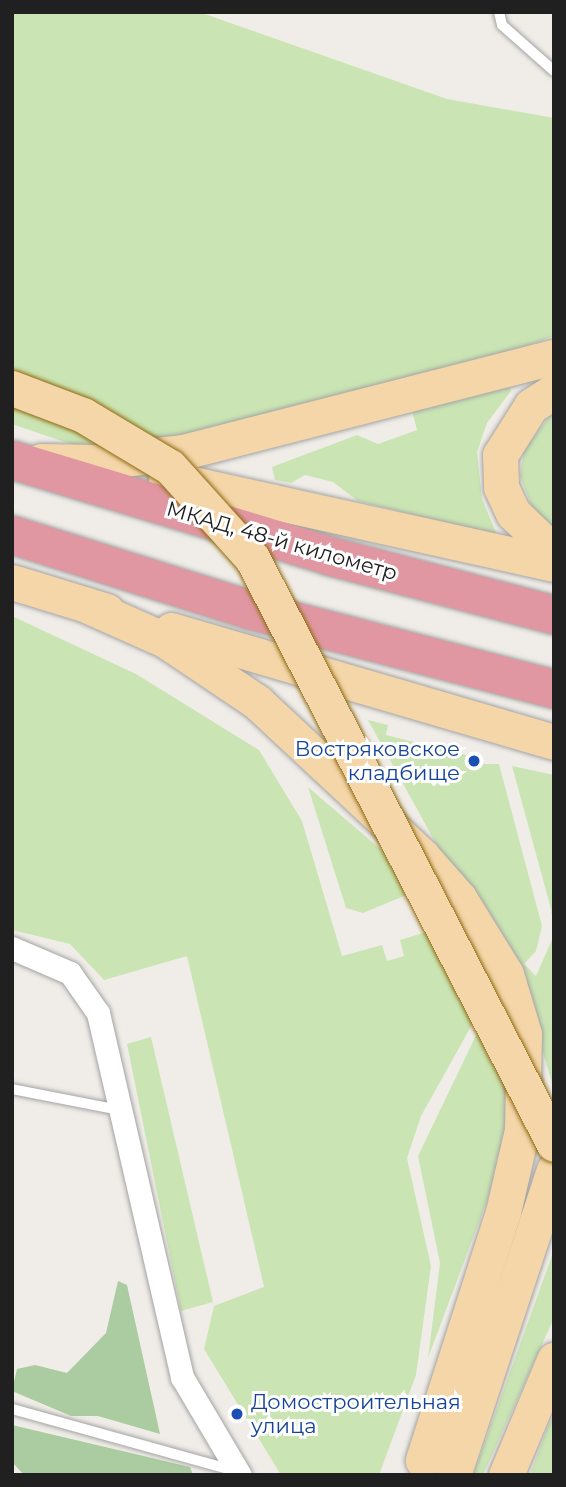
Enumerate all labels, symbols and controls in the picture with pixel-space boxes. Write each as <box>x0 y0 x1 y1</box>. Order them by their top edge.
street label: МКАД, 48-й километр <box>164 496 400 586</box>
place label: Востряковское кладбище <box>295 736 460 786</box>
marker: Востряковское кладбище <box>466 753 482 769</box>
place label: Домостроительная улица <box>251 1389 461 1439</box>
marker: Домостроительная улица <box>229 1406 245 1422</box>

